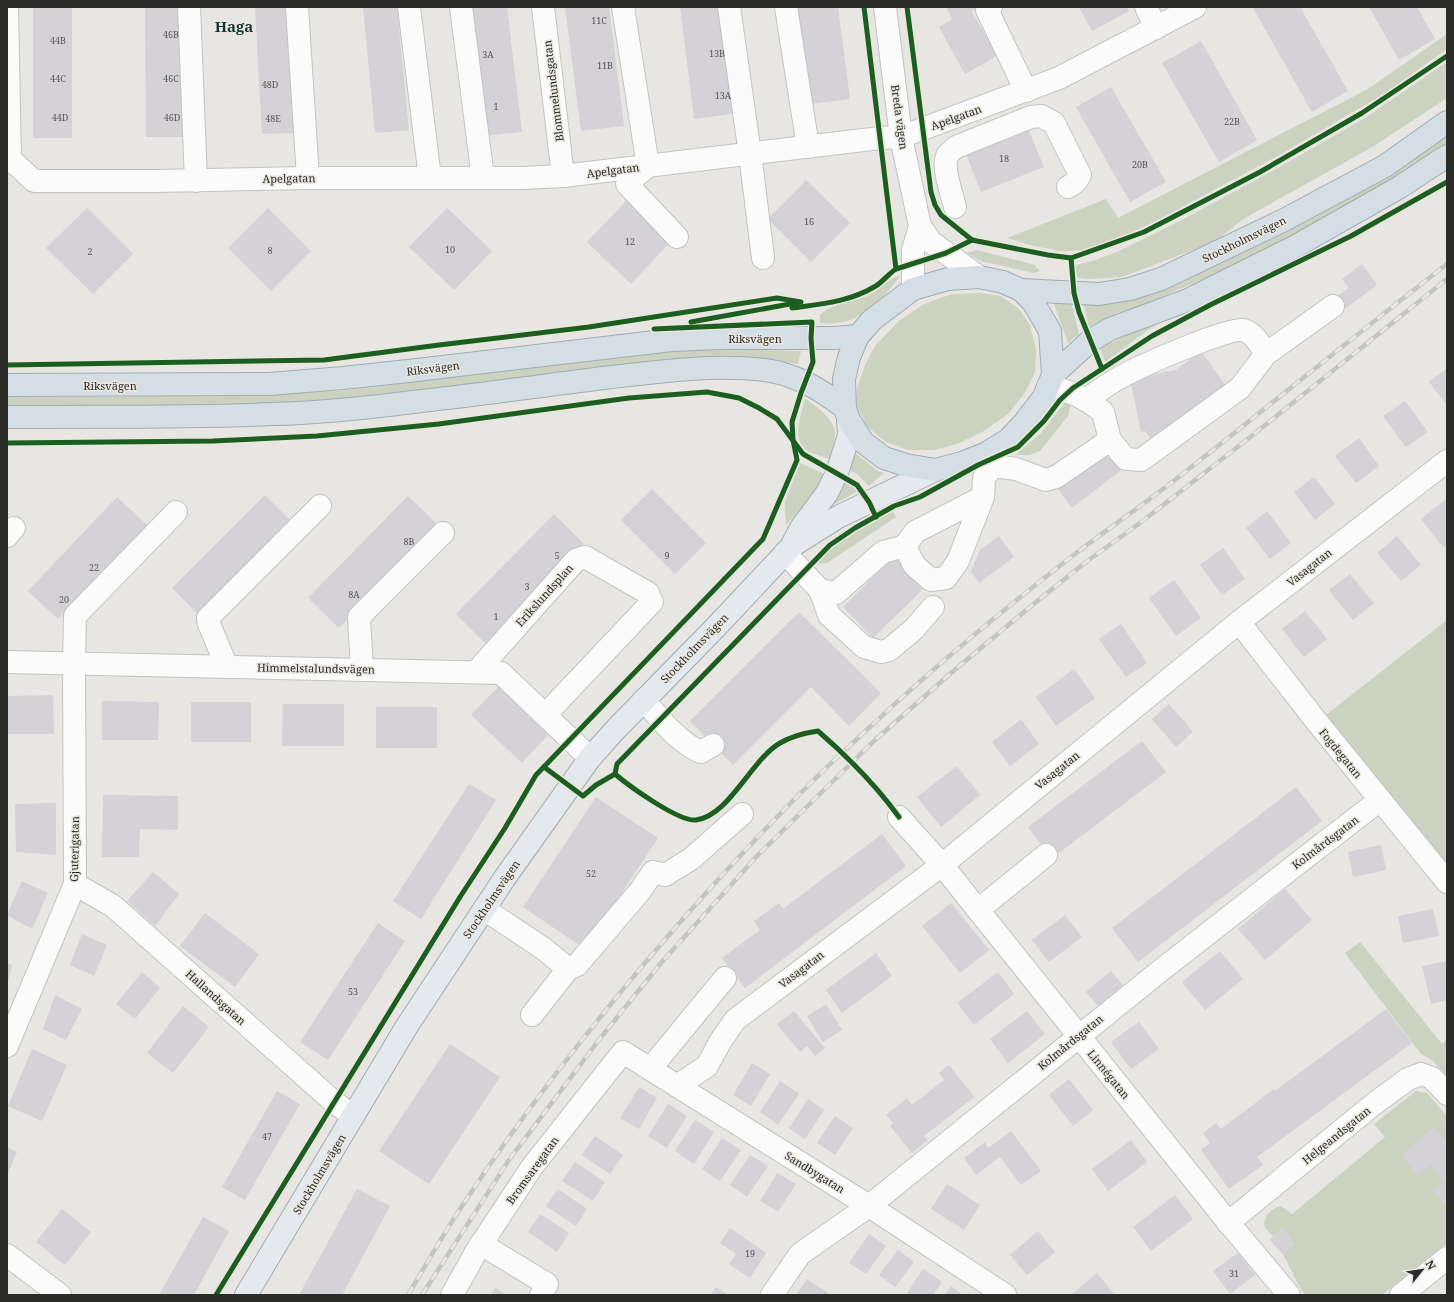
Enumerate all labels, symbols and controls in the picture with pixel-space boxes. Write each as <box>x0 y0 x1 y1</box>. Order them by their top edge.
house number: 11C <box>591 14 607 27</box>
district label: Haga <box>215 16 253 36</box>
house number: 46B <box>163 28 179 41</box>
house number: 44B <box>50 34 66 47</box>
street label: Blommelundsgatan <box>539 39 567 143</box>
house number: 13B <box>709 47 725 60</box>
house number: 3A <box>482 48 494 61</box>
house number: 11B <box>597 59 613 72</box>
house number: 44C <box>50 72 66 85</box>
house number: 46C <box>163 72 179 85</box>
house number: 48D <box>262 78 279 91</box>
street label: Breda vägen <box>888 84 912 150</box>
house number: 13A <box>715 89 732 102</box>
house number: 1 <box>493 100 499 113</box>
street label: Apelgatan <box>928 101 984 133</box>
house number: 44D <box>52 111 69 124</box>
house number: 46D <box>164 111 181 124</box>
house number: 48E <box>265 112 281 125</box>
house number: 22B <box>1224 115 1240 128</box>
house number: 18 <box>999 152 1009 165</box>
house number: 20B <box>1132 158 1148 171</box>
street label: Apelgatan <box>586 159 640 181</box>
street label: Apelgatan <box>262 170 316 186</box>
street label: Stockholmsvägen <box>1200 212 1288 266</box>
house number: 16 <box>804 215 814 228</box>
house number: 12 <box>625 235 635 248</box>
house number: 10 <box>445 243 455 256</box>
house number: 8 <box>267 244 273 257</box>
house number: 2 <box>87 245 93 258</box>
street label: Riksvägen <box>728 331 782 346</box>
street label: Riksvägen <box>405 357 461 379</box>
street label: Riksvägen <box>83 378 137 393</box>
house number: 8B <box>404 535 415 548</box>
street label: Vasagatan <box>1283 545 1335 589</box>
house number: 5 <box>554 549 560 562</box>
house number: 9 <box>664 549 670 562</box>
street label: Erikslundsplan <box>512 560 576 630</box>
house number: 22 <box>89 561 99 574</box>
house number: 3 <box>524 580 530 593</box>
house number: 8A <box>348 588 360 601</box>
house number: 20 <box>59 593 69 606</box>
house number: 1 <box>493 610 499 623</box>
street label: Stockholmsvägen <box>657 610 731 686</box>
street label: Himmelstalundsvägen <box>257 659 375 677</box>
street label: Fogdegatan <box>1316 725 1366 781</box>
street label: Vasagatan <box>1032 747 1082 793</box>
street label: Kolmårdsgatan <box>1289 812 1361 872</box>
street label: Gjuterigatan <box>66 816 82 882</box>
street label: Stockholmsvägen <box>459 857 523 941</box>
house number: 52 <box>586 867 596 880</box>
street label: Vasagatan <box>775 947 827 991</box>
street label: Hallandsgatan <box>183 966 249 1028</box>
house number: 53 <box>348 985 358 998</box>
street label: Kolmårdsgatan <box>1034 1011 1106 1073</box>
street label: Linnégatan <box>1084 1046 1134 1102</box>
street label: Helgeandsgatan <box>1299 1103 1373 1167</box>
house number: 47 <box>262 1130 272 1143</box>
street label: Stockholmsvägen <box>289 1131 349 1217</box>
street label: Bromsaregatan <box>502 1133 562 1207</box>
street label: Sandbygatan <box>782 1148 848 1196</box>
house number: 19 <box>745 1247 755 1260</box>
north arrow <box>1402 1250 1442 1290</box>
text: N <box>1422 1257 1440 1273</box>
house number: 31 <box>1229 1267 1239 1280</box>

